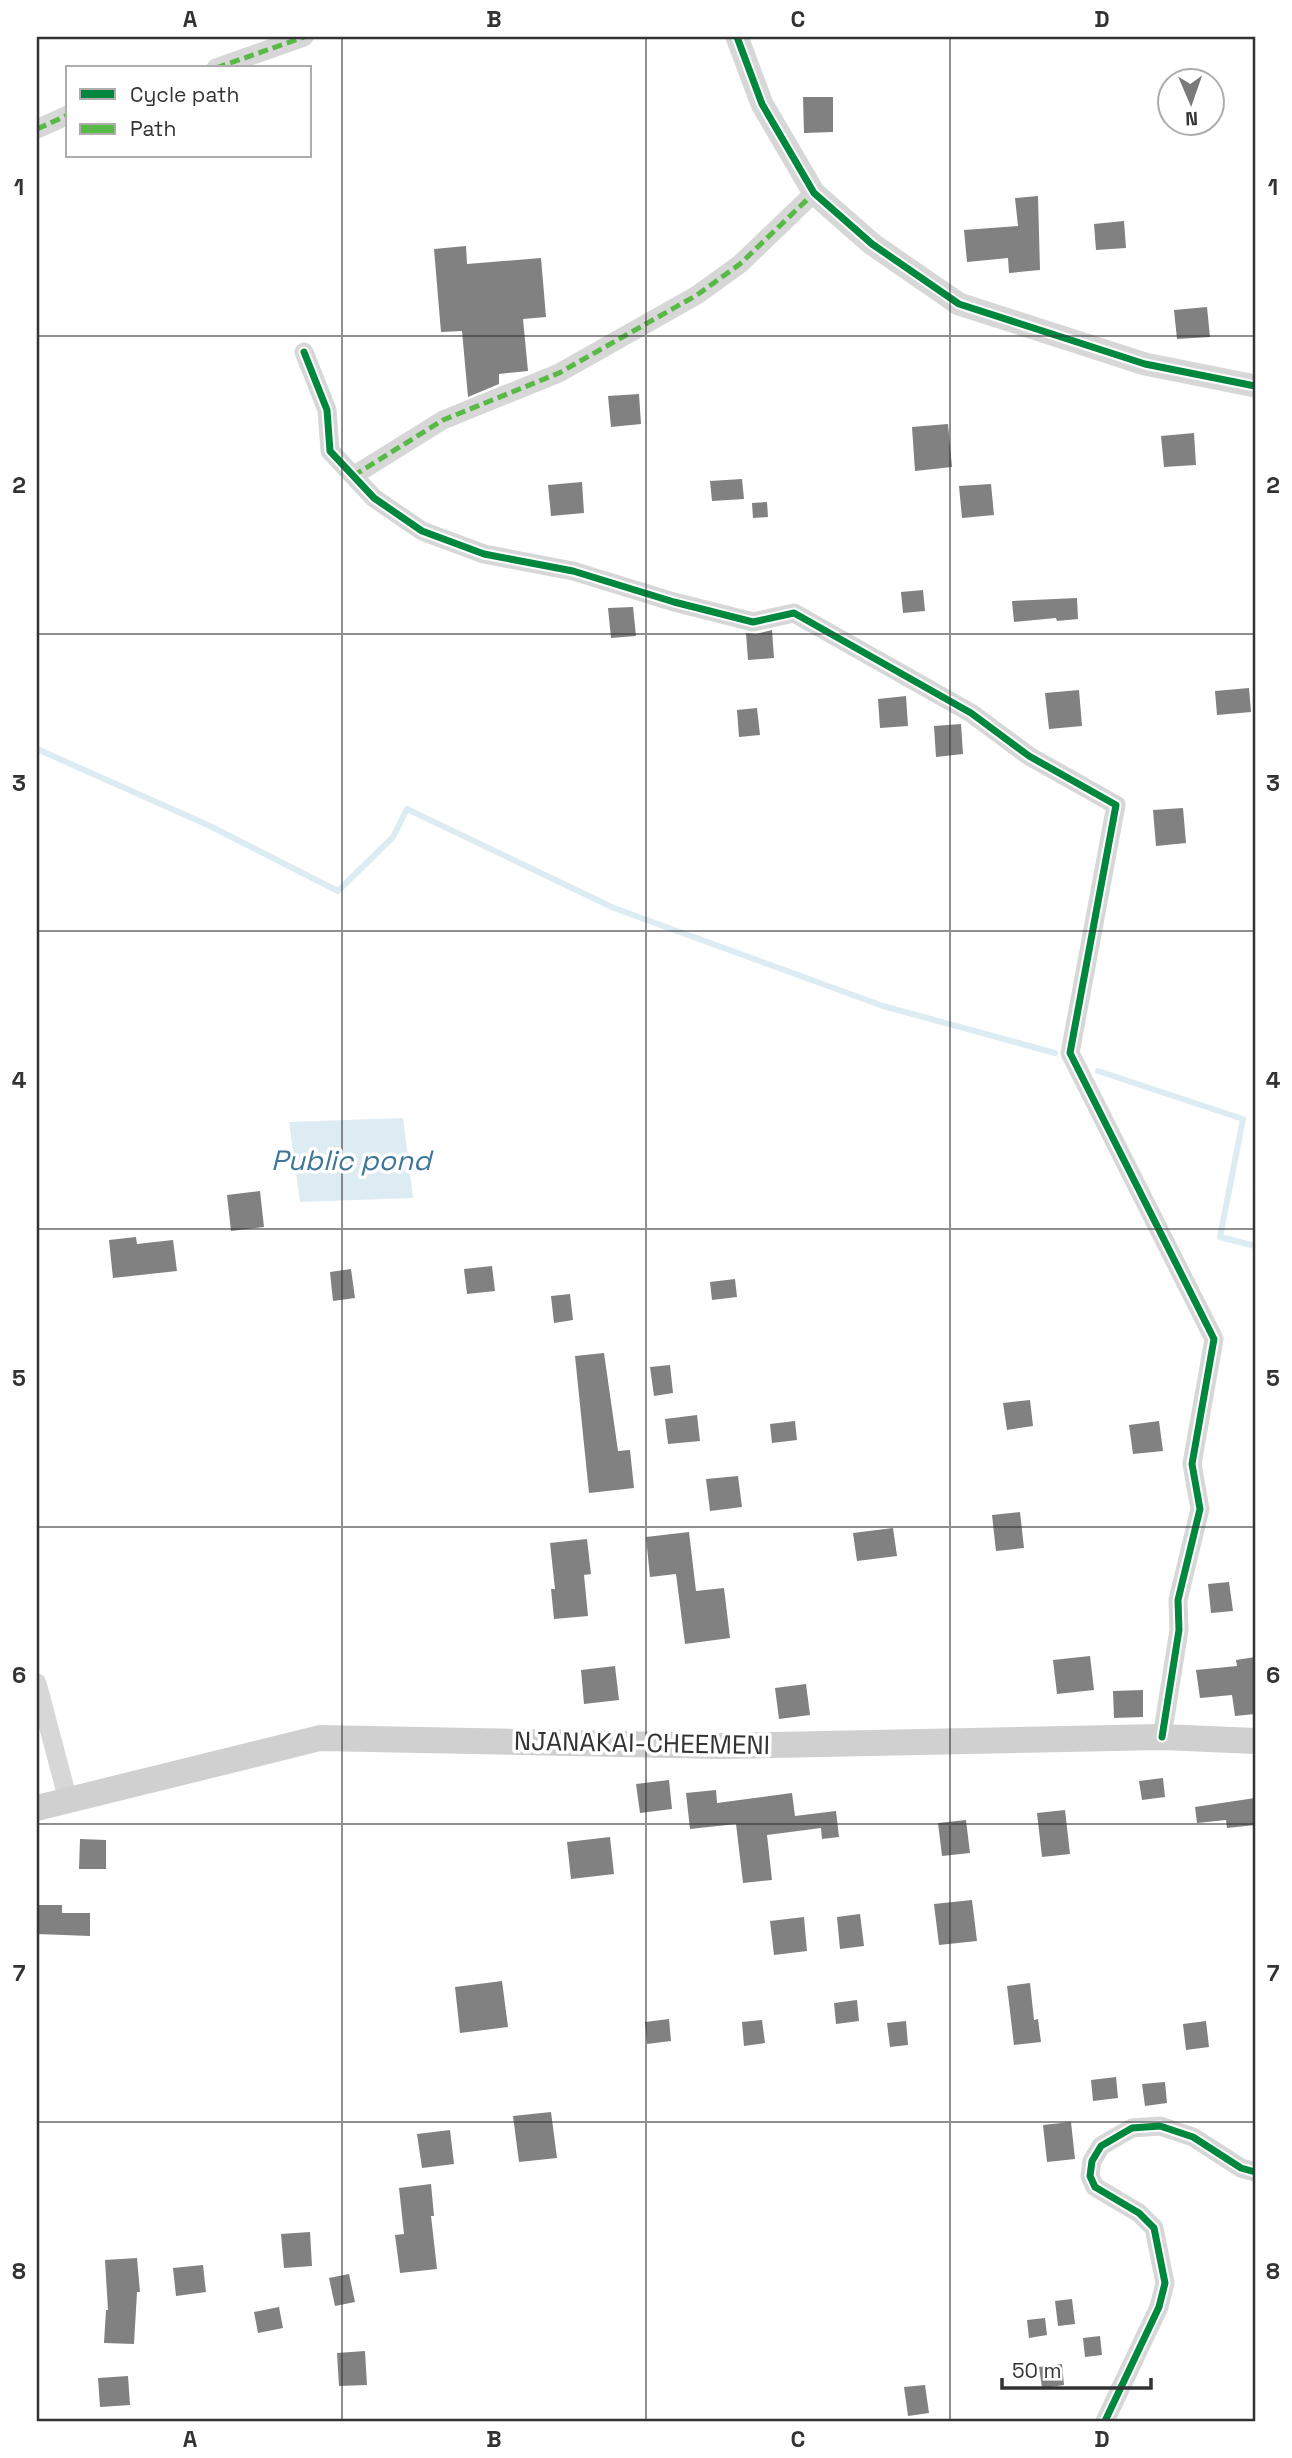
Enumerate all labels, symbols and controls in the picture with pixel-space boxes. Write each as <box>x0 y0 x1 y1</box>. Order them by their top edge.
text: A <box>183 4 198 34</box>
text: B <box>486 4 502 34</box>
text: C <box>791 4 805 34</box>
text: D <box>1094 4 1110 34</box>
legend <box>66 66 312 158</box>
north arrow <box>1156 66 1226 136</box>
text: Cycle path <box>130 81 239 108</box>
text: N <box>1185 106 1198 131</box>
text: Path <box>130 115 176 142</box>
text: 1 <box>14 172 24 202</box>
text: 1 <box>1268 172 1278 202</box>
text: 2 <box>12 470 26 500</box>
text: 2 <box>1266 470 1280 500</box>
text: 3 <box>12 768 26 798</box>
text: 3 <box>1266 768 1280 798</box>
text: 4 <box>12 1065 27 1095</box>
text: 4 <box>1266 1065 1281 1095</box>
water label: Public pond <box>271 1142 434 1178</box>
text: 5 <box>12 1363 26 1393</box>
text: 5 <box>1266 1363 1280 1393</box>
text: 6 <box>12 1660 26 1690</box>
text: 6 <box>1266 1660 1280 1690</box>
street label: NJANAKAI-CHEEMENI <box>514 1724 770 1762</box>
text: 7 <box>13 1958 26 1988</box>
text: 7 <box>1267 1958 1280 1988</box>
text: 8 <box>12 2256 26 2286</box>
text: 8 <box>1266 2256 1280 2286</box>
scale bar <box>1002 2346 1150 2390</box>
text: 50 m <box>1012 2357 1062 2384</box>
text: A <box>183 2424 198 2454</box>
text: B <box>486 2424 502 2454</box>
text: C <box>791 2424 805 2454</box>
text: D <box>1094 2424 1110 2454</box>

